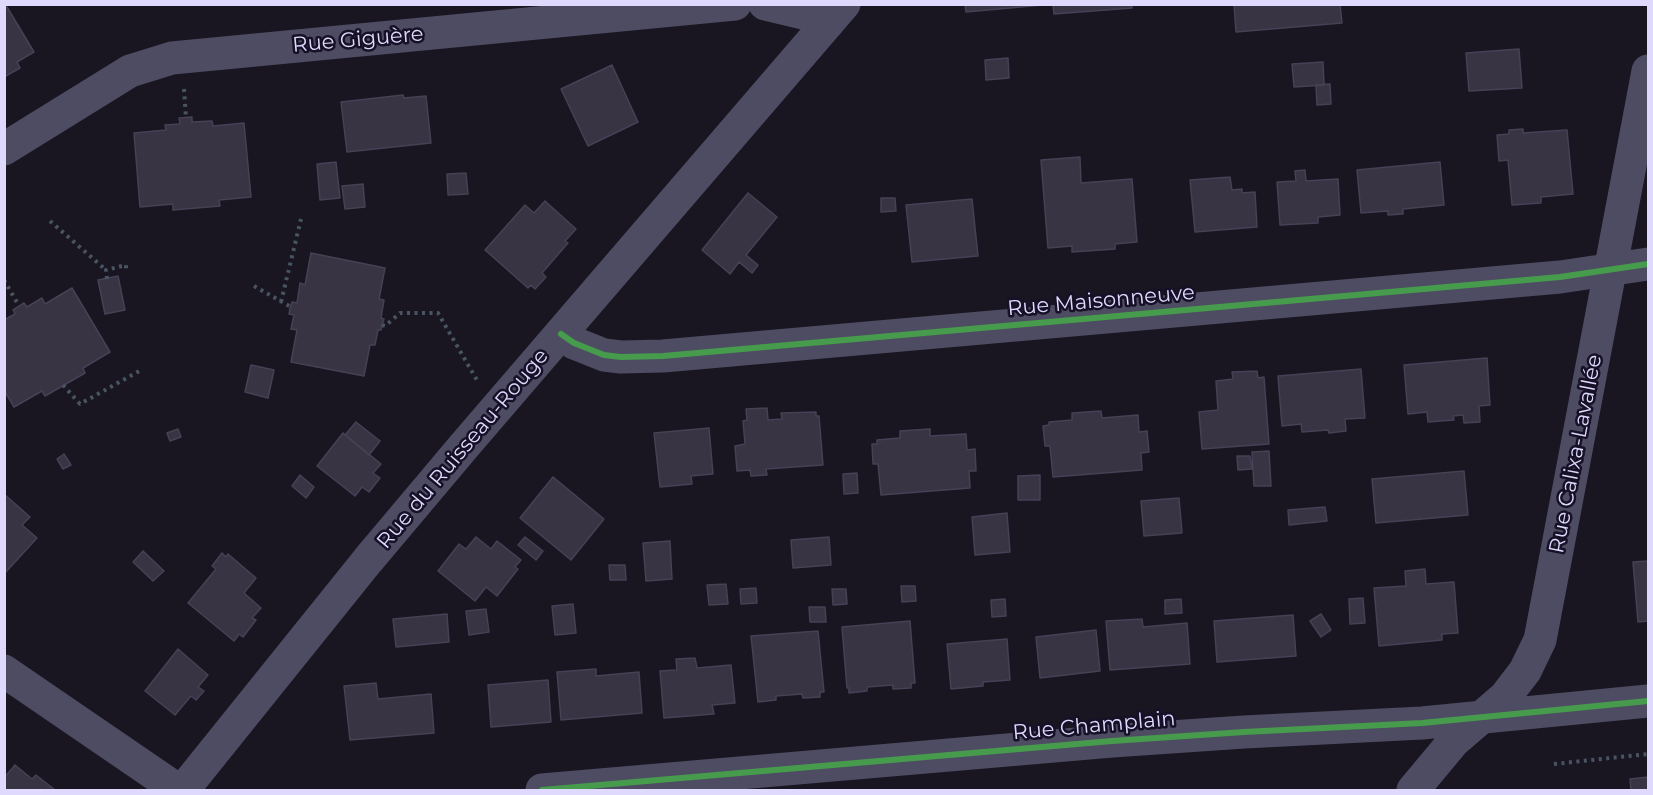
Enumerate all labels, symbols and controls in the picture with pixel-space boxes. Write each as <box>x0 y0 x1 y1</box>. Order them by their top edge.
street label: Rue Giguère <box>291 22 425 58</box>
street label: Rue Maisonneuve <box>1006 280 1196 322</box>
street label: Rue du Ruisseau-Rouge <box>372 344 554 554</box>
street label: Rue Calixa-Lavallée <box>1544 353 1608 555</box>
street label: Rue Champlain <box>1012 706 1176 746</box>

